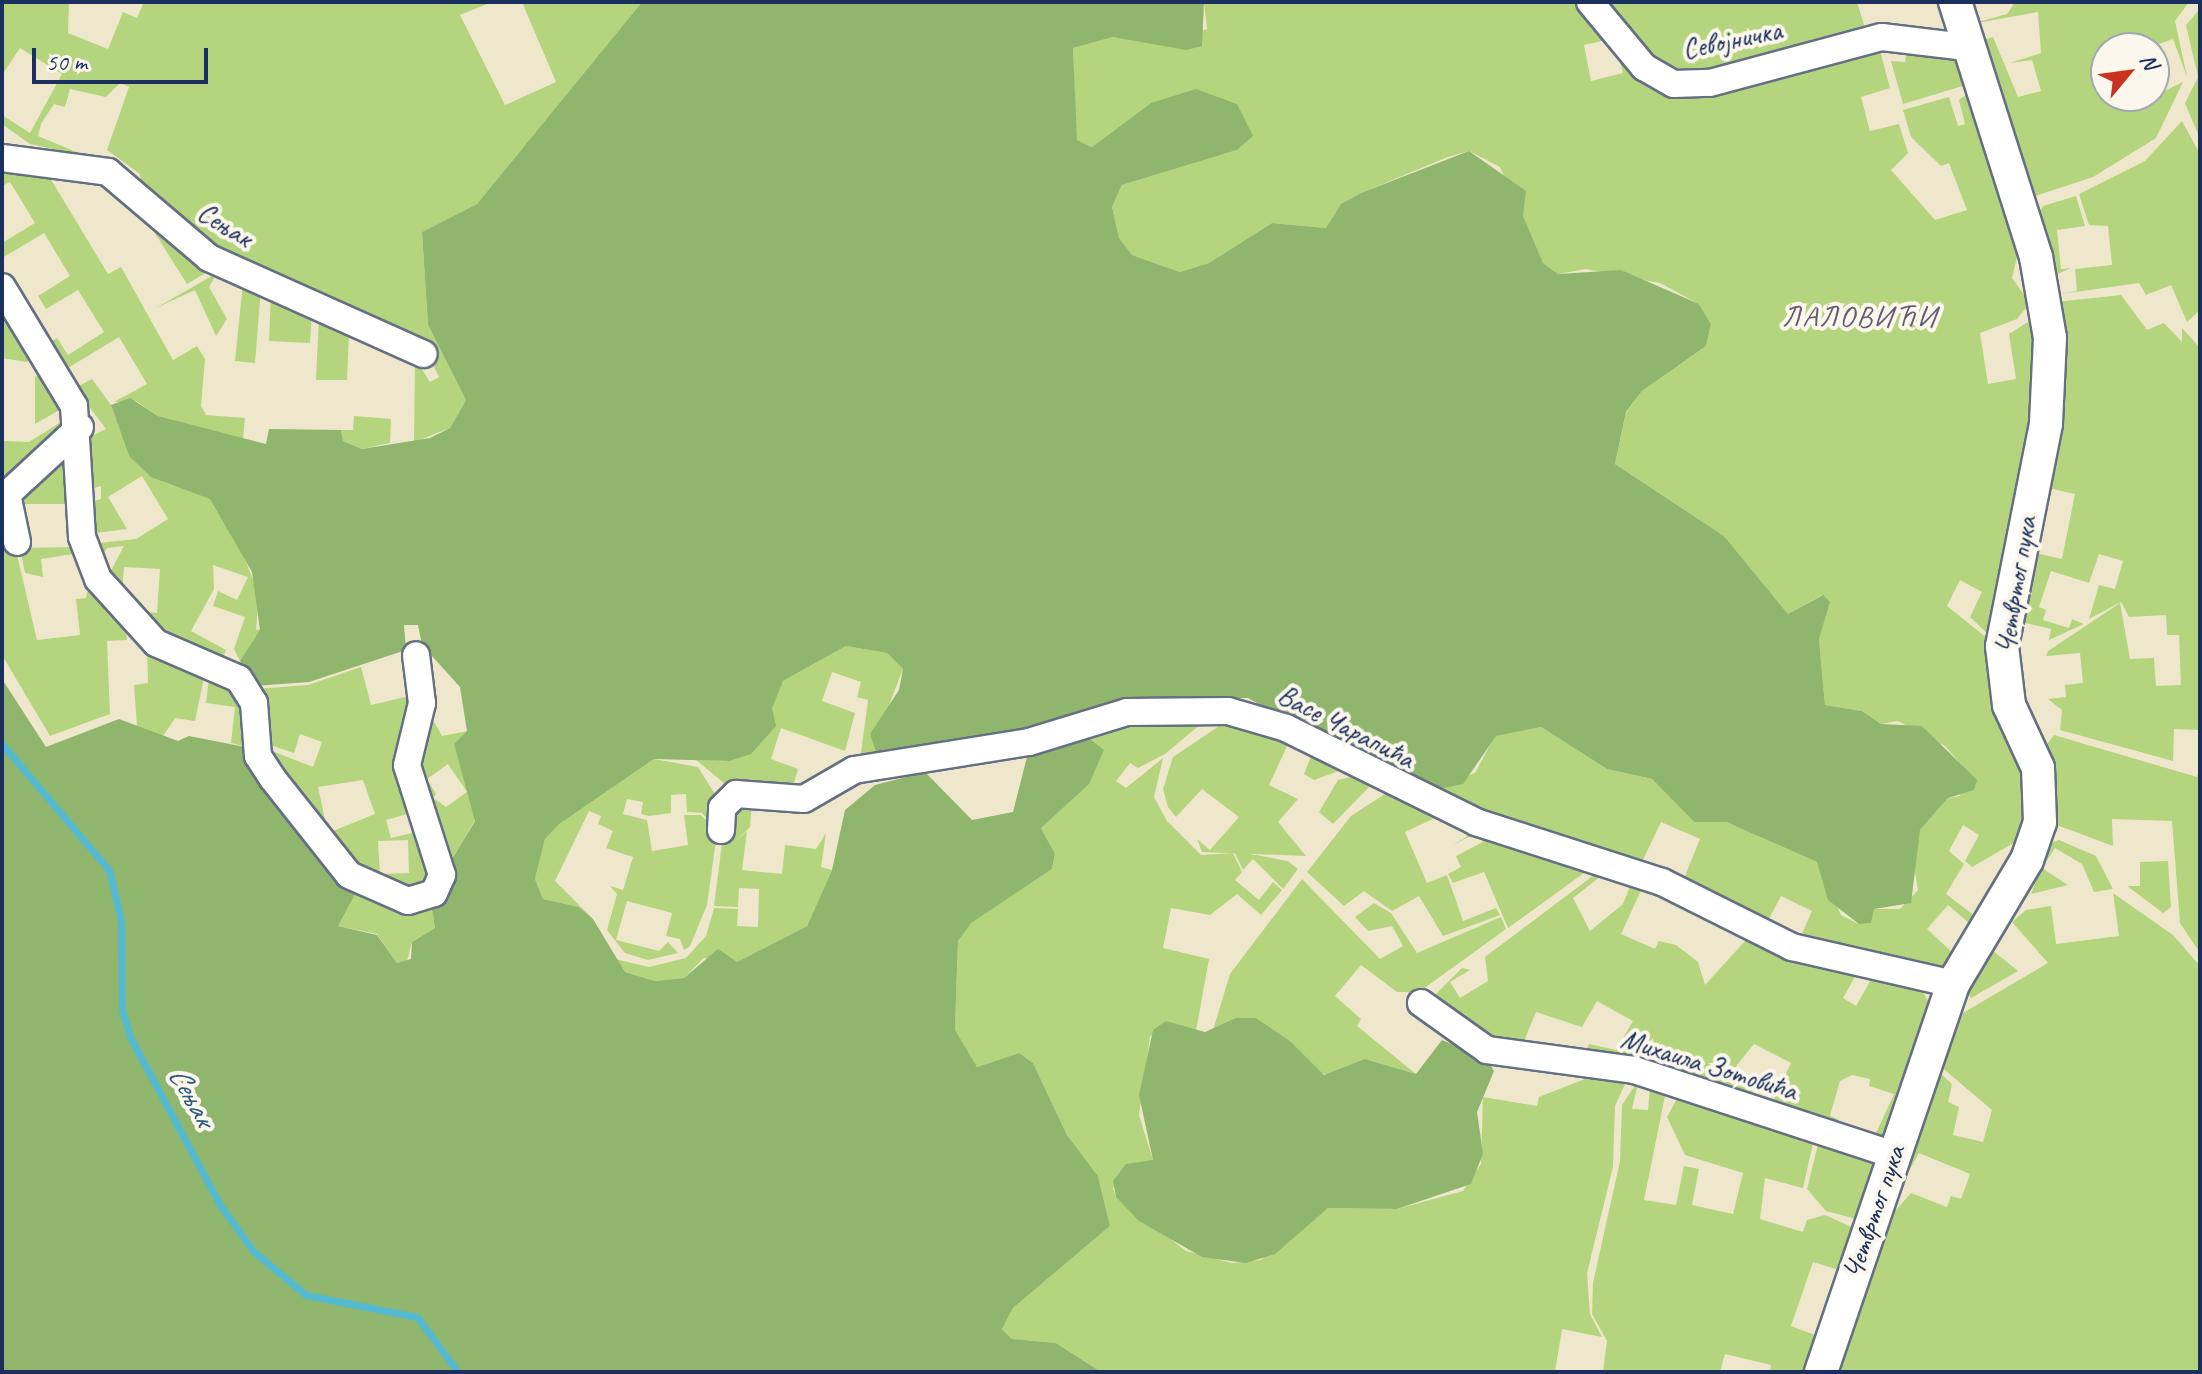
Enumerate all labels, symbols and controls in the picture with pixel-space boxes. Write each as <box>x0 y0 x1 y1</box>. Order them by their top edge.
street label: Севојничка <box>1679 13 1785 67</box>
scale bar <box>36 32 212 82</box>
north arrow <box>2090 32 2170 112</box>
text: 50 m <box>46 47 87 77</box>
text: N <box>2134 49 2165 74</box>
street label: Сењак <box>191 196 259 254</box>
district label: ЛАЛОВИЋИ <box>1783 298 1937 334</box>
street label: Четвртог пука <box>1989 515 2043 655</box>
street label: Васе Чарапића <box>1273 679 1419 775</box>
street label: Михаила Зотовића <box>1618 1022 1800 1108</box>
water label: Сењак <box>161 1060 223 1132</box>
street label: Четвртог пука <box>1836 1142 1912 1282</box>

